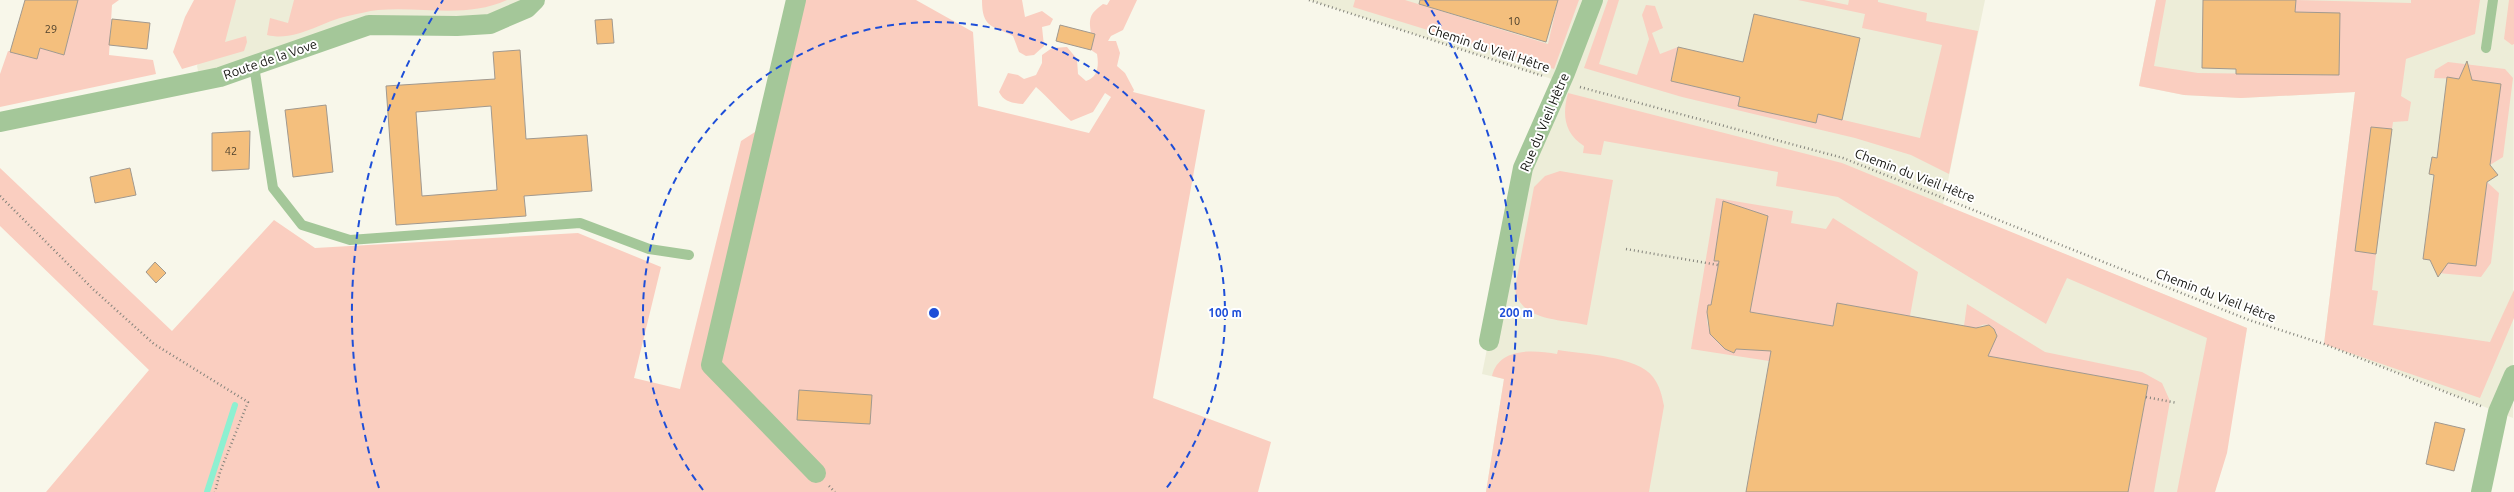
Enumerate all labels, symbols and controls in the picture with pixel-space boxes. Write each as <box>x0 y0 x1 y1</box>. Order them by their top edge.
house number: 10 <box>1508 15 1520 27</box>
street label: Chemin du Vieil Hêtre <box>1426 22 1552 74</box>
house number: 29 <box>45 23 57 35</box>
street label: Route de la Vove <box>221 36 319 82</box>
street label: Rue du Vieil Hêtre <box>1517 71 1571 173</box>
house number: 42 <box>225 145 237 157</box>
street label: Chemin du Vieil Hêtre <box>1853 146 1977 204</box>
street label: Chemin du Vieil Hêtre <box>2154 266 2278 324</box>
centre of rings <box>927 306 941 320</box>
text: 100 m <box>1208 306 1242 319</box>
text: 200 m <box>1499 306 1533 319</box>

